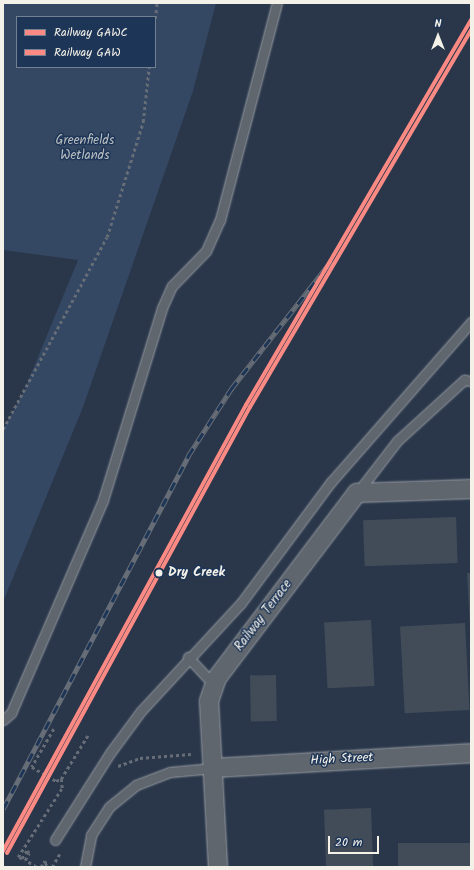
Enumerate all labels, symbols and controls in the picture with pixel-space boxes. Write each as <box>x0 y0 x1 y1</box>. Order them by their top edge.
text: N <box>435 15 441 33</box>
legend <box>16 16 156 68</box>
north arrow <box>418 16 458 56</box>
text: Railway GAWC <box>54 23 128 42</box>
text: Railway GAW <box>54 43 121 62</box>
park label: Greenfields Wetlands <box>56 134 114 165</box>
place label: Dry Creek <box>168 565 225 581</box>
marker: Dry Creek <box>153 567 165 579</box>
street label: Railway Terrace <box>232 577 296 655</box>
street label: High Street <box>310 751 374 769</box>
scale bar <box>330 828 381 854</box>
text: 20 m <box>335 833 362 852</box>

